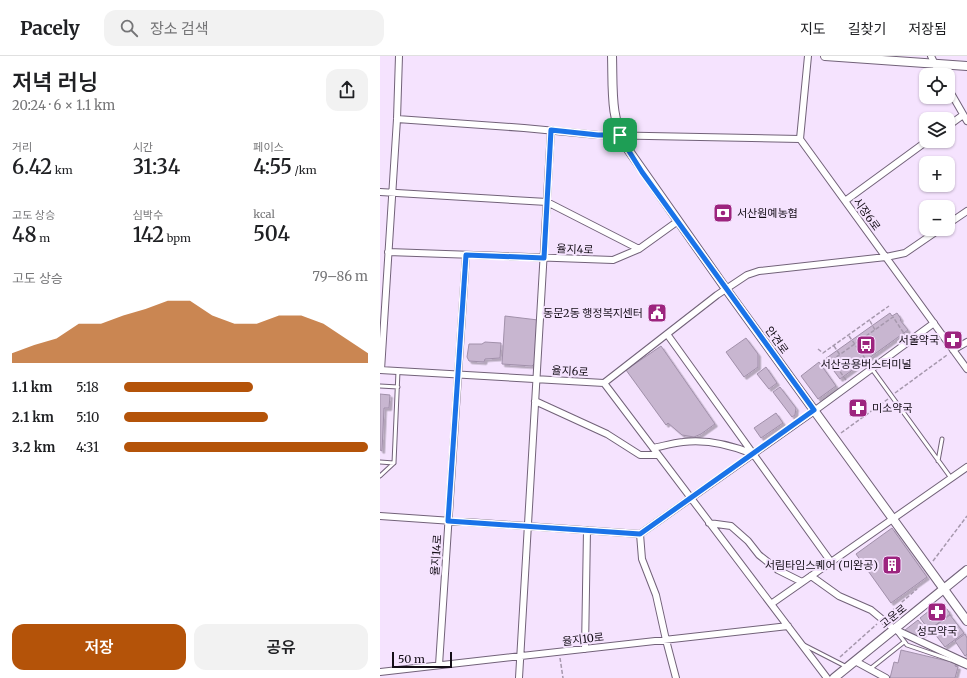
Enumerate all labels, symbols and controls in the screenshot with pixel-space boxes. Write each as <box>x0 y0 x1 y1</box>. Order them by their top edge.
search box <box>104 10 384 46</box>
text: Pacely <box>20 16 80 40</box>
icon: search <box>118 17 140 39</box>
text: 장소 검색 <box>150 19 209 38</box>
text: 지도 <box>800 20 826 38</box>
text: 길찾기 <box>848 20 886 38</box>
text: 저장됨 <box>908 20 947 38</box>
text: 저녁 러닝 <box>12 68 98 96</box>
map controls <box>919 68 955 236</box>
button: locate <box>919 68 955 104</box>
button: share <box>326 69 368 111</box>
text: 20:24 · 6 × 1.1 km <box>12 97 115 114</box>
button: layers <box>919 112 955 148</box>
pin <box>603 118 637 152</box>
icon: arrive <box>609 124 631 146</box>
text: 거리 <box>12 140 32 154</box>
text: 시간 <box>133 140 153 154</box>
text: 페이스 <box>253 140 284 154</box>
text: 6.42 <box>12 154 52 179</box>
text: 31:34 <box>133 154 180 179</box>
text: 4:55 <box>253 154 292 179</box>
button: + <box>919 156 955 192</box>
text: km <box>52 163 73 177</box>
text: /km <box>292 163 317 177</box>
street label: 시장6로 <box>850 195 884 233</box>
button: − <box>919 200 955 236</box>
bank icon: 서산원예농협 <box>712 202 734 224</box>
place label: 서산원예농협 <box>737 206 798 220</box>
text: kcal <box>253 207 275 221</box>
text: 고도 상승 <box>12 208 55 222</box>
text: 심박수 <box>133 208 163 222</box>
text: 504 <box>253 221 290 246</box>
text: 48 <box>12 222 37 247</box>
text: 142 <box>133 222 164 247</box>
text: m <box>37 231 50 245</box>
text: bpm <box>164 231 191 245</box>
street label: 율지4로 <box>556 241 594 257</box>
text: 79–86 m <box>312 268 368 285</box>
text: 고도 상승 <box>12 270 63 287</box>
public building icon: 동문2동 행정복지센터 <box>646 302 668 324</box>
place label: 동문2동 행정복지센터 <box>543 306 643 320</box>
street label: 안견로 <box>762 324 792 356</box>
pharmacy icon: 서울약국 <box>942 329 964 351</box>
place label: 서울약국 <box>899 333 939 347</box>
bus stop icon: 서산공용버스터미널 <box>855 334 877 356</box>
place label: 서산공용버스터미널 <box>820 357 912 371</box>
street label: 율지6로 <box>551 363 589 379</box>
text: 1.1 km <box>12 379 52 396</box>
text: 5:18 <box>76 379 99 396</box>
pharmacy icon: 미소약국 <box>847 397 869 419</box>
place label: 미소약국 <box>872 401 912 415</box>
text: 2.1 km <box>12 409 54 426</box>
text: 5:10 <box>76 409 99 426</box>
text: 3.2 km <box>12 439 55 456</box>
text: 4:31 <box>76 439 99 456</box>
street label: 율지14로 <box>428 534 444 576</box>
building icon: 서림타임스퀘어 (미완공) <box>881 554 903 576</box>
place label: 서림타임스퀘어 (미완공) <box>765 558 878 572</box>
street label: 고운로 <box>877 601 909 631</box>
pharmacy icon: 성모약국 <box>926 601 948 623</box>
button: 저장 <box>12 624 186 670</box>
button: 공유 <box>194 624 368 670</box>
place label: 성모약국 <box>917 624 957 638</box>
street label: 율지10로 <box>561 629 605 649</box>
scale bar <box>392 650 452 669</box>
text: 50 m <box>398 652 425 666</box>

